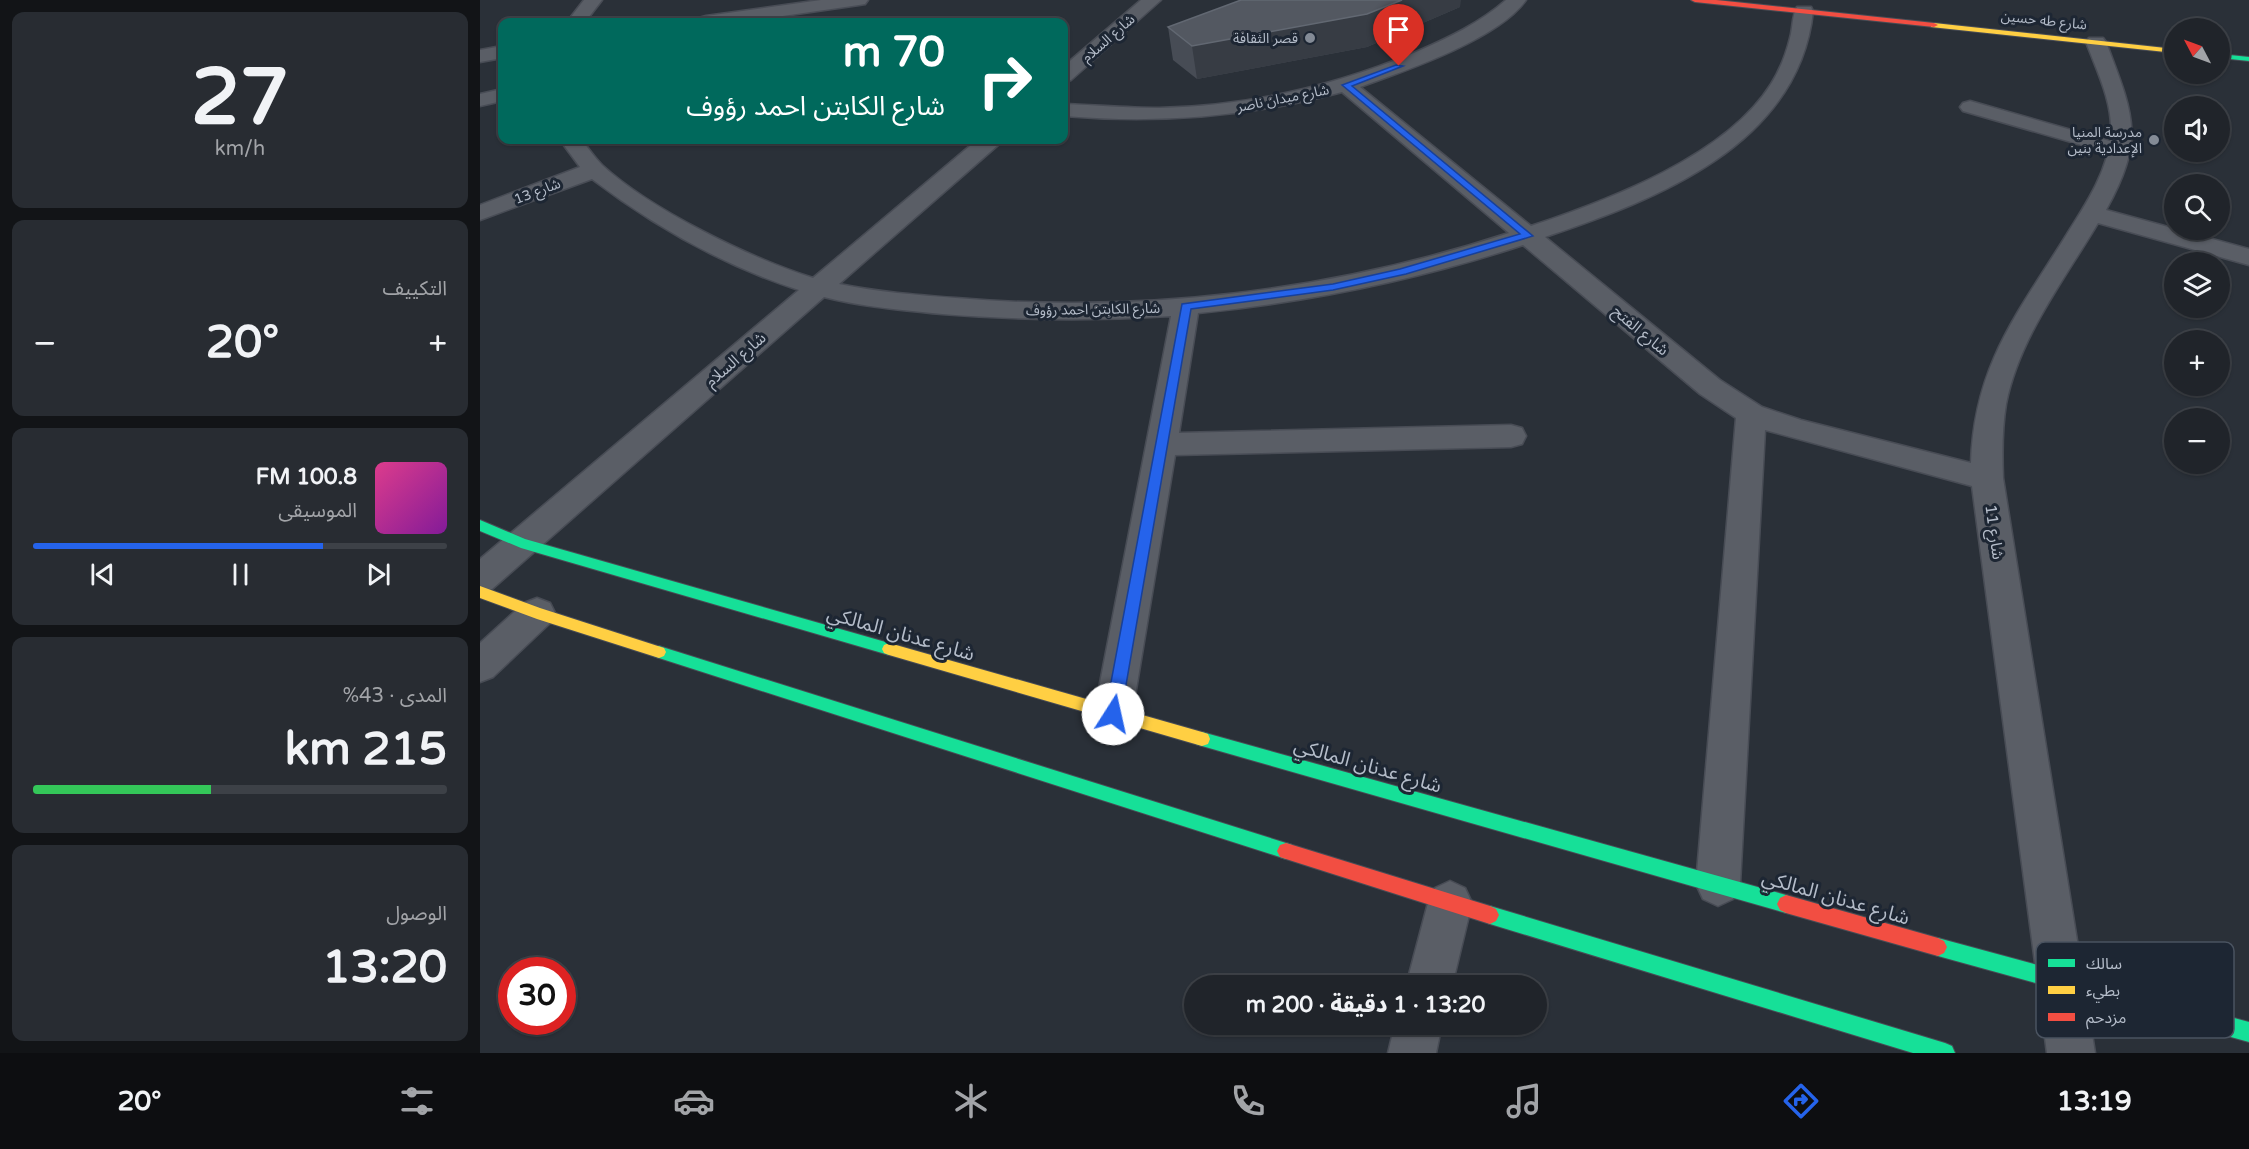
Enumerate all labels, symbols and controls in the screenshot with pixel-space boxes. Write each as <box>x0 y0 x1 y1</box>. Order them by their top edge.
pin <box>1373 4 1424 66</box>
street label: شارع طه حسين <box>2000 8 2088 35</box>
street label: شارع السلام <box>1078 11 1140 68</box>
icon: arrive <box>1382 13 1415 46</box>
north arrow <box>2164 18 2230 84</box>
map controls <box>2164 18 2230 474</box>
text: 70 m <box>843 27 945 78</box>
place label: قصر الثقافة <box>1233 30 1298 47</box>
marker: قصر الثقافة <box>1303 31 1317 45</box>
icon: right <box>966 42 1044 120</box>
text: 27 <box>191 51 289 145</box>
street label: شارع ميدان ناصر <box>1235 81 1331 118</box>
text: شارع الكابتن احمد رؤوف <box>686 90 945 123</box>
button: sound <box>2164 96 2230 162</box>
place label: مدرسة المنيا الإعدادية بنين <box>2067 124 2142 158</box>
marker: مدرسة المنيا الإعدادية بنين <box>2147 133 2161 147</box>
text: km/h <box>215 137 265 161</box>
button: search <box>2164 174 2230 240</box>
street label: شارع 13 <box>511 175 564 210</box>
button: layers <box>2164 252 2230 318</box>
text: التكييف <box>383 277 447 301</box>
street label: شارع الكابتن احمد رؤوف <box>1026 300 1160 321</box>
street label: شارع الفتح <box>1607 301 1673 362</box>
text: 20° <box>206 316 279 370</box>
text: − <box>33 324 57 363</box>
text: + <box>428 324 447 363</box>
street label: شارع السلام <box>701 328 772 393</box>
button: + <box>2164 330 2230 396</box>
button: − <box>2164 408 2230 474</box>
text: 100.8 FM <box>256 464 357 490</box>
text: الموسيقى <box>278 499 357 523</box>
street label: شارع 11 <box>1978 503 2008 561</box>
icon: previous <box>86 558 119 591</box>
icon: pause <box>224 558 257 591</box>
icon: next <box>362 558 395 591</box>
street label: شارع عدنان المالكي <box>823 601 977 669</box>
position arrow <box>1081 682 1145 746</box>
text: المدى · 43% <box>343 684 447 708</box>
text: 215 km <box>285 723 447 777</box>
street label: شارع عدنان المالكي <box>1290 733 1444 801</box>
street label: شارع عدنان المالكي <box>1758 865 1912 933</box>
text: الوصول <box>386 902 447 926</box>
text: 13:20 <box>322 941 447 995</box>
legend <box>2036 942 2234 1038</box>
text: سالك <box>2086 954 2122 974</box>
speed limit sign: 30 <box>498 957 576 1035</box>
text: بطيء <box>2086 981 2120 1003</box>
text: 13:20 · 1 دقيقة · 200 m <box>1246 992 1485 1018</box>
text: مزدحم <box>2086 1008 2126 1030</box>
icon: filters <box>396 1080 438 1122</box>
icon: car <box>673 1080 715 1122</box>
icon: climate <box>950 1080 992 1122</box>
icon: phone <box>1227 1080 1269 1122</box>
icon: music <box>1503 1080 1545 1122</box>
icon: directions <box>1780 1080 1822 1122</box>
text: 20° <box>117 1085 162 1118</box>
text: 13:19 <box>2057 1085 2132 1118</box>

